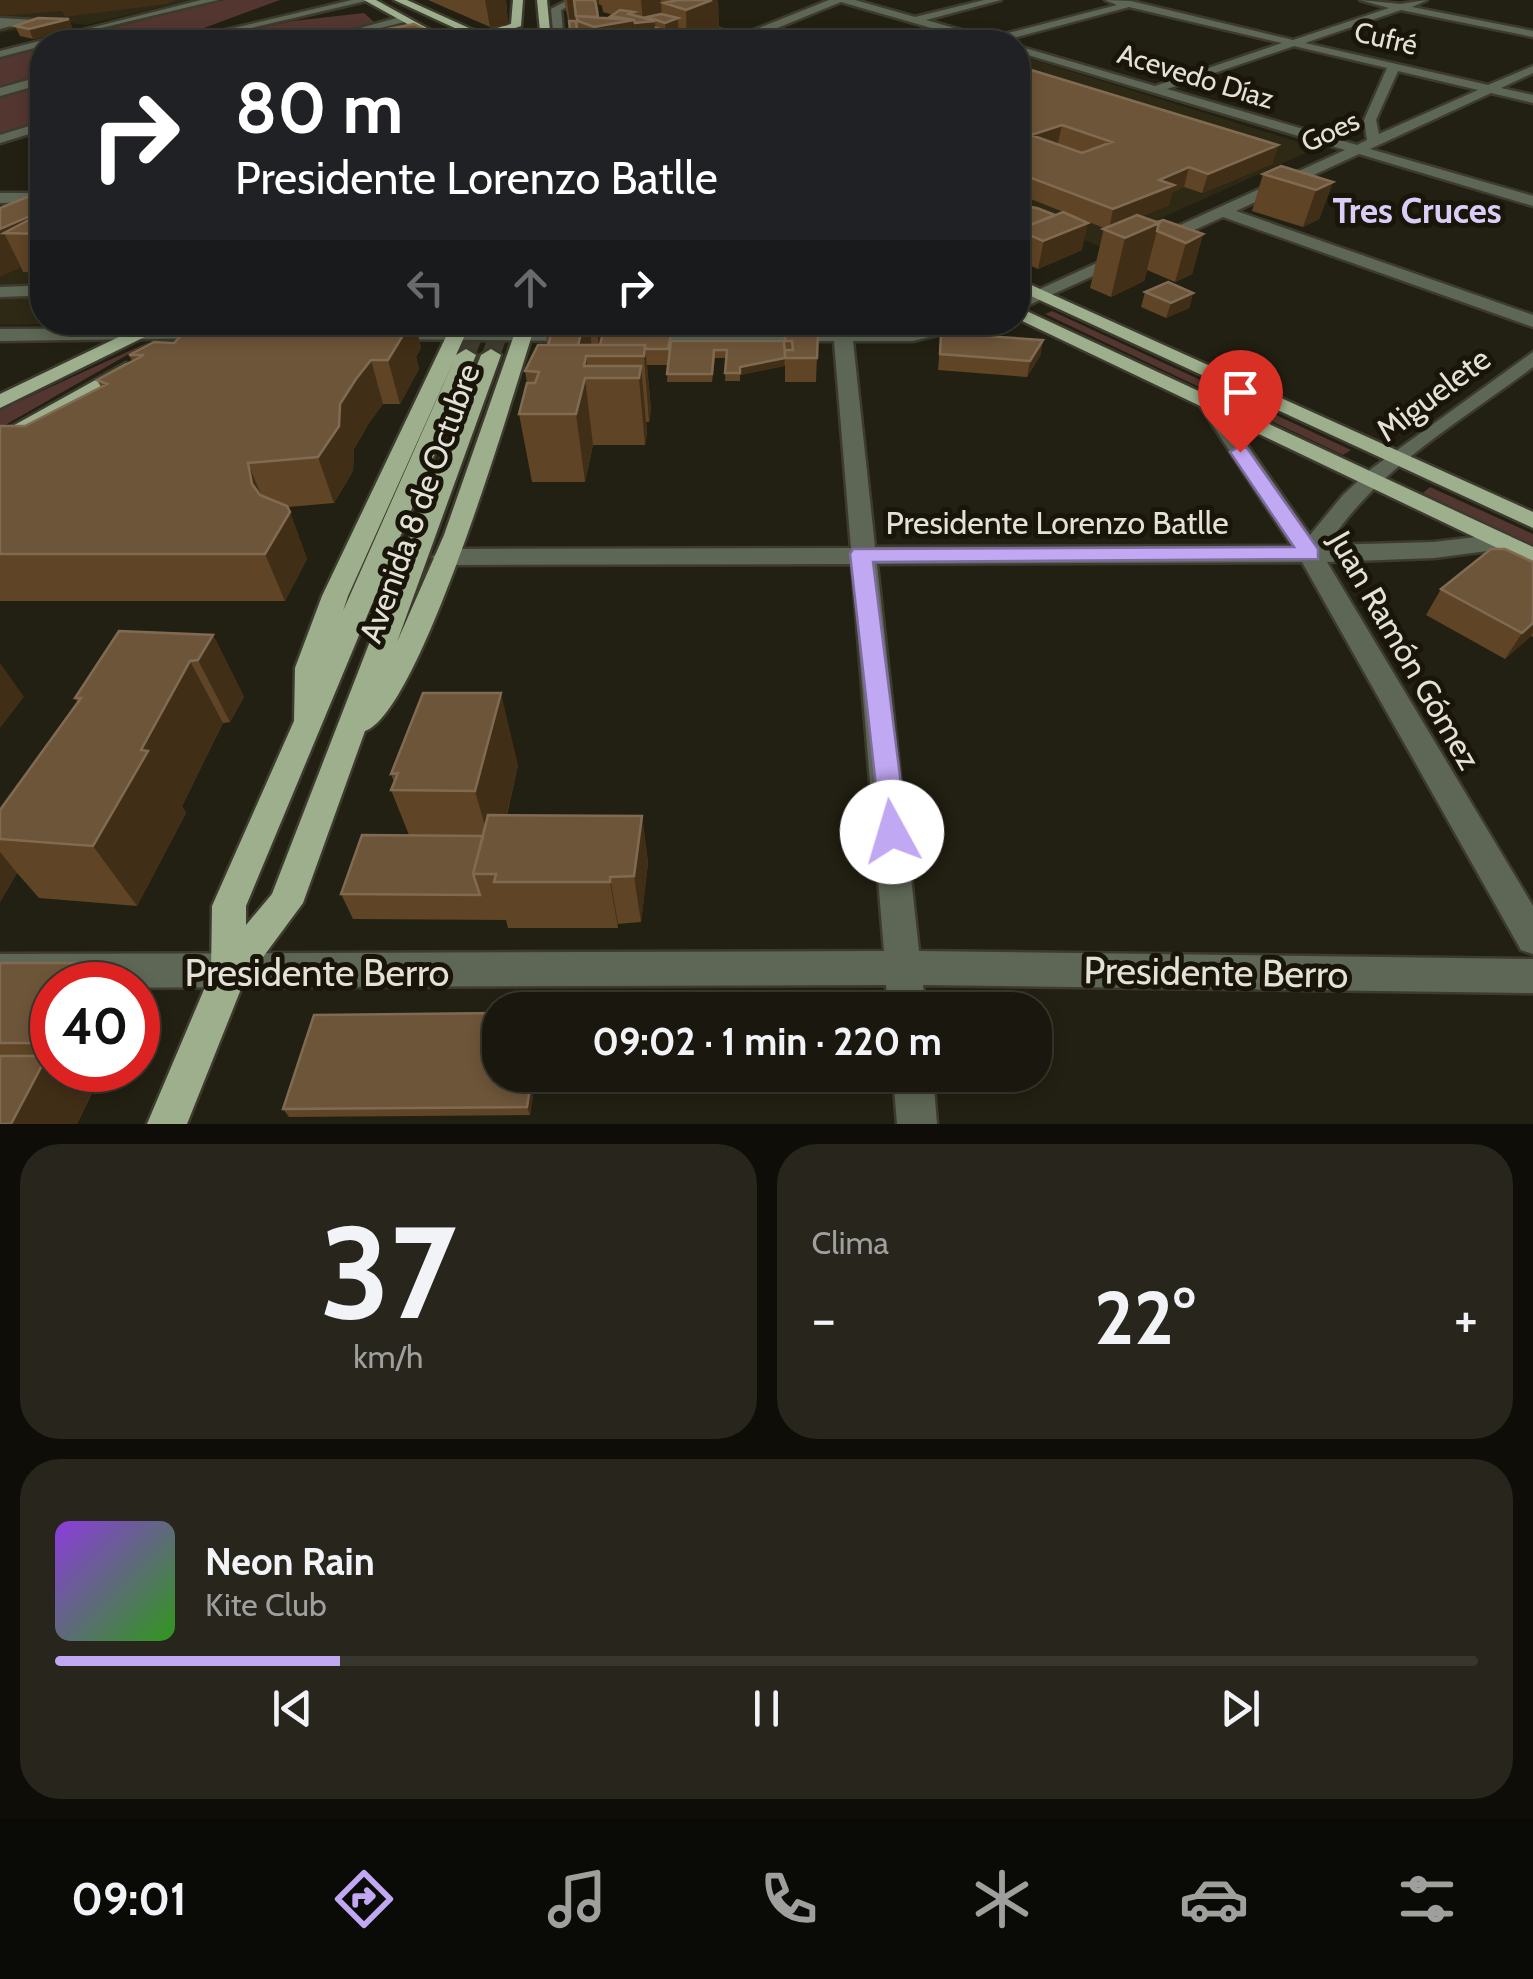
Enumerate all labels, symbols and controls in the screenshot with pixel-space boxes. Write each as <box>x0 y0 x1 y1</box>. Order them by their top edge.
street label: Cufré <box>1351 14 1421 62</box>
street label: Acevedo Díaz <box>1114 36 1278 116</box>
text: 80 m <box>235 65 403 151</box>
icon: right <box>70 70 200 200</box>
street label: Goes <box>1296 103 1364 159</box>
text: Presidente Lorenzo Batlle <box>235 151 718 205</box>
district label: Tres Cruces <box>1332 189 1502 232</box>
icon: left <box>398 260 453 315</box>
icon: ahead <box>503 260 558 315</box>
icon: right <box>608 260 663 315</box>
street label: Miguelete <box>1368 339 1498 449</box>
pin <box>1198 350 1283 453</box>
street label: Avenida 8 de Octubre <box>350 358 488 648</box>
icon: arrive <box>1213 365 1268 420</box>
street label: Presidente Lorenzo Batlle <box>885 503 1229 542</box>
street label: Juan Ramón Gómez <box>1320 523 1489 776</box>
position arrow <box>840 780 944 884</box>
street label: Presidente Berro <box>1083 946 1349 998</box>
street label: Presidente Berro <box>185 949 449 996</box>
speed limit sign: 40 <box>30 962 160 1092</box>
text: 09:02 · 1 min · 220 m <box>592 1018 942 1065</box>
text: 37 <box>320 1193 456 1351</box>
text: Clima <box>812 1223 889 1262</box>
text: 22° <box>1094 1272 1195 1363</box>
text: − <box>812 1285 836 1352</box>
text: + <box>1454 1285 1478 1352</box>
text: km/h <box>353 1337 423 1376</box>
text: Neon Rain <box>205 1538 375 1585</box>
text: Kite Club <box>205 1585 327 1624</box>
icon: previous <box>265 1681 320 1736</box>
icon: pause <box>739 1681 794 1736</box>
icon: next <box>1213 1681 1268 1736</box>
icon: directions <box>329 1864 399 1934</box>
icon: music <box>542 1864 612 1934</box>
icon: phone <box>754 1864 824 1934</box>
icon: climate <box>967 1864 1037 1934</box>
icon: car <box>1179 1864 1249 1934</box>
icon: filters <box>1392 1864 1462 1934</box>
text: 09:01 <box>71 1872 187 1926</box>

